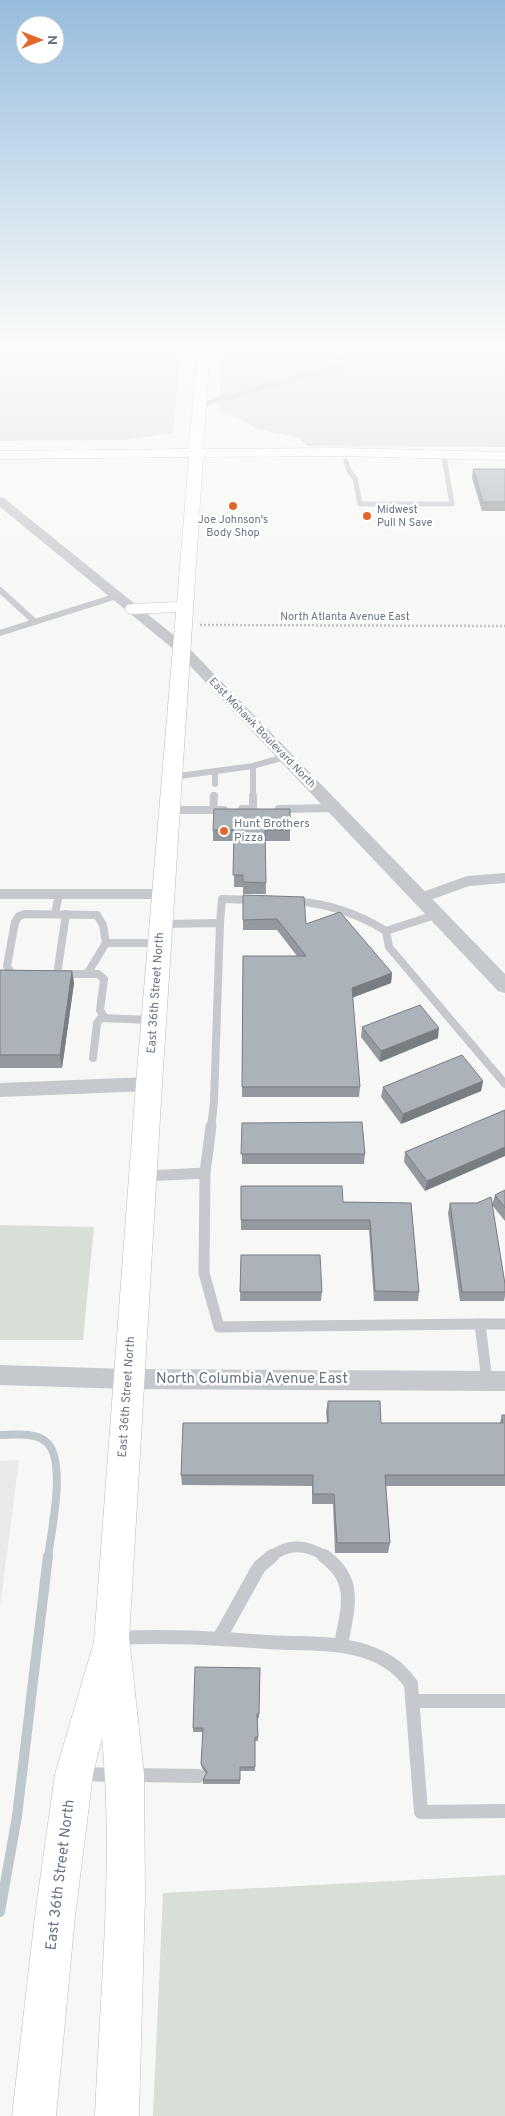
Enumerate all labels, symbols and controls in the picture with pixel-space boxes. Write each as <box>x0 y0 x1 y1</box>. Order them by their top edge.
north arrow <box>15 15 65 65</box>
text: N <box>43 35 60 45</box>
marker: Joe Johnson's Body Shop <box>227 500 239 512</box>
place label: Midwest Pull N Save <box>377 503 433 530</box>
marker: Midwest Pull N Save <box>361 510 373 522</box>
place label: Joe Johnson's Body Shop <box>198 513 268 540</box>
street label: North Atlanta Avenue East <box>280 610 410 624</box>
street label: East Mohawk Boulevard North <box>206 675 318 791</box>
place label: Hunt Brothers Pizza <box>234 816 310 846</box>
marker: Hunt Brothers Pizza <box>218 825 230 837</box>
street label: East 36th Street North <box>144 932 168 1054</box>
street label: East 36th Street North <box>115 1336 139 1458</box>
street label: North Columbia Avenue East <box>156 1370 348 1389</box>
street label: East 36th Street North <box>42 1798 80 1952</box>

